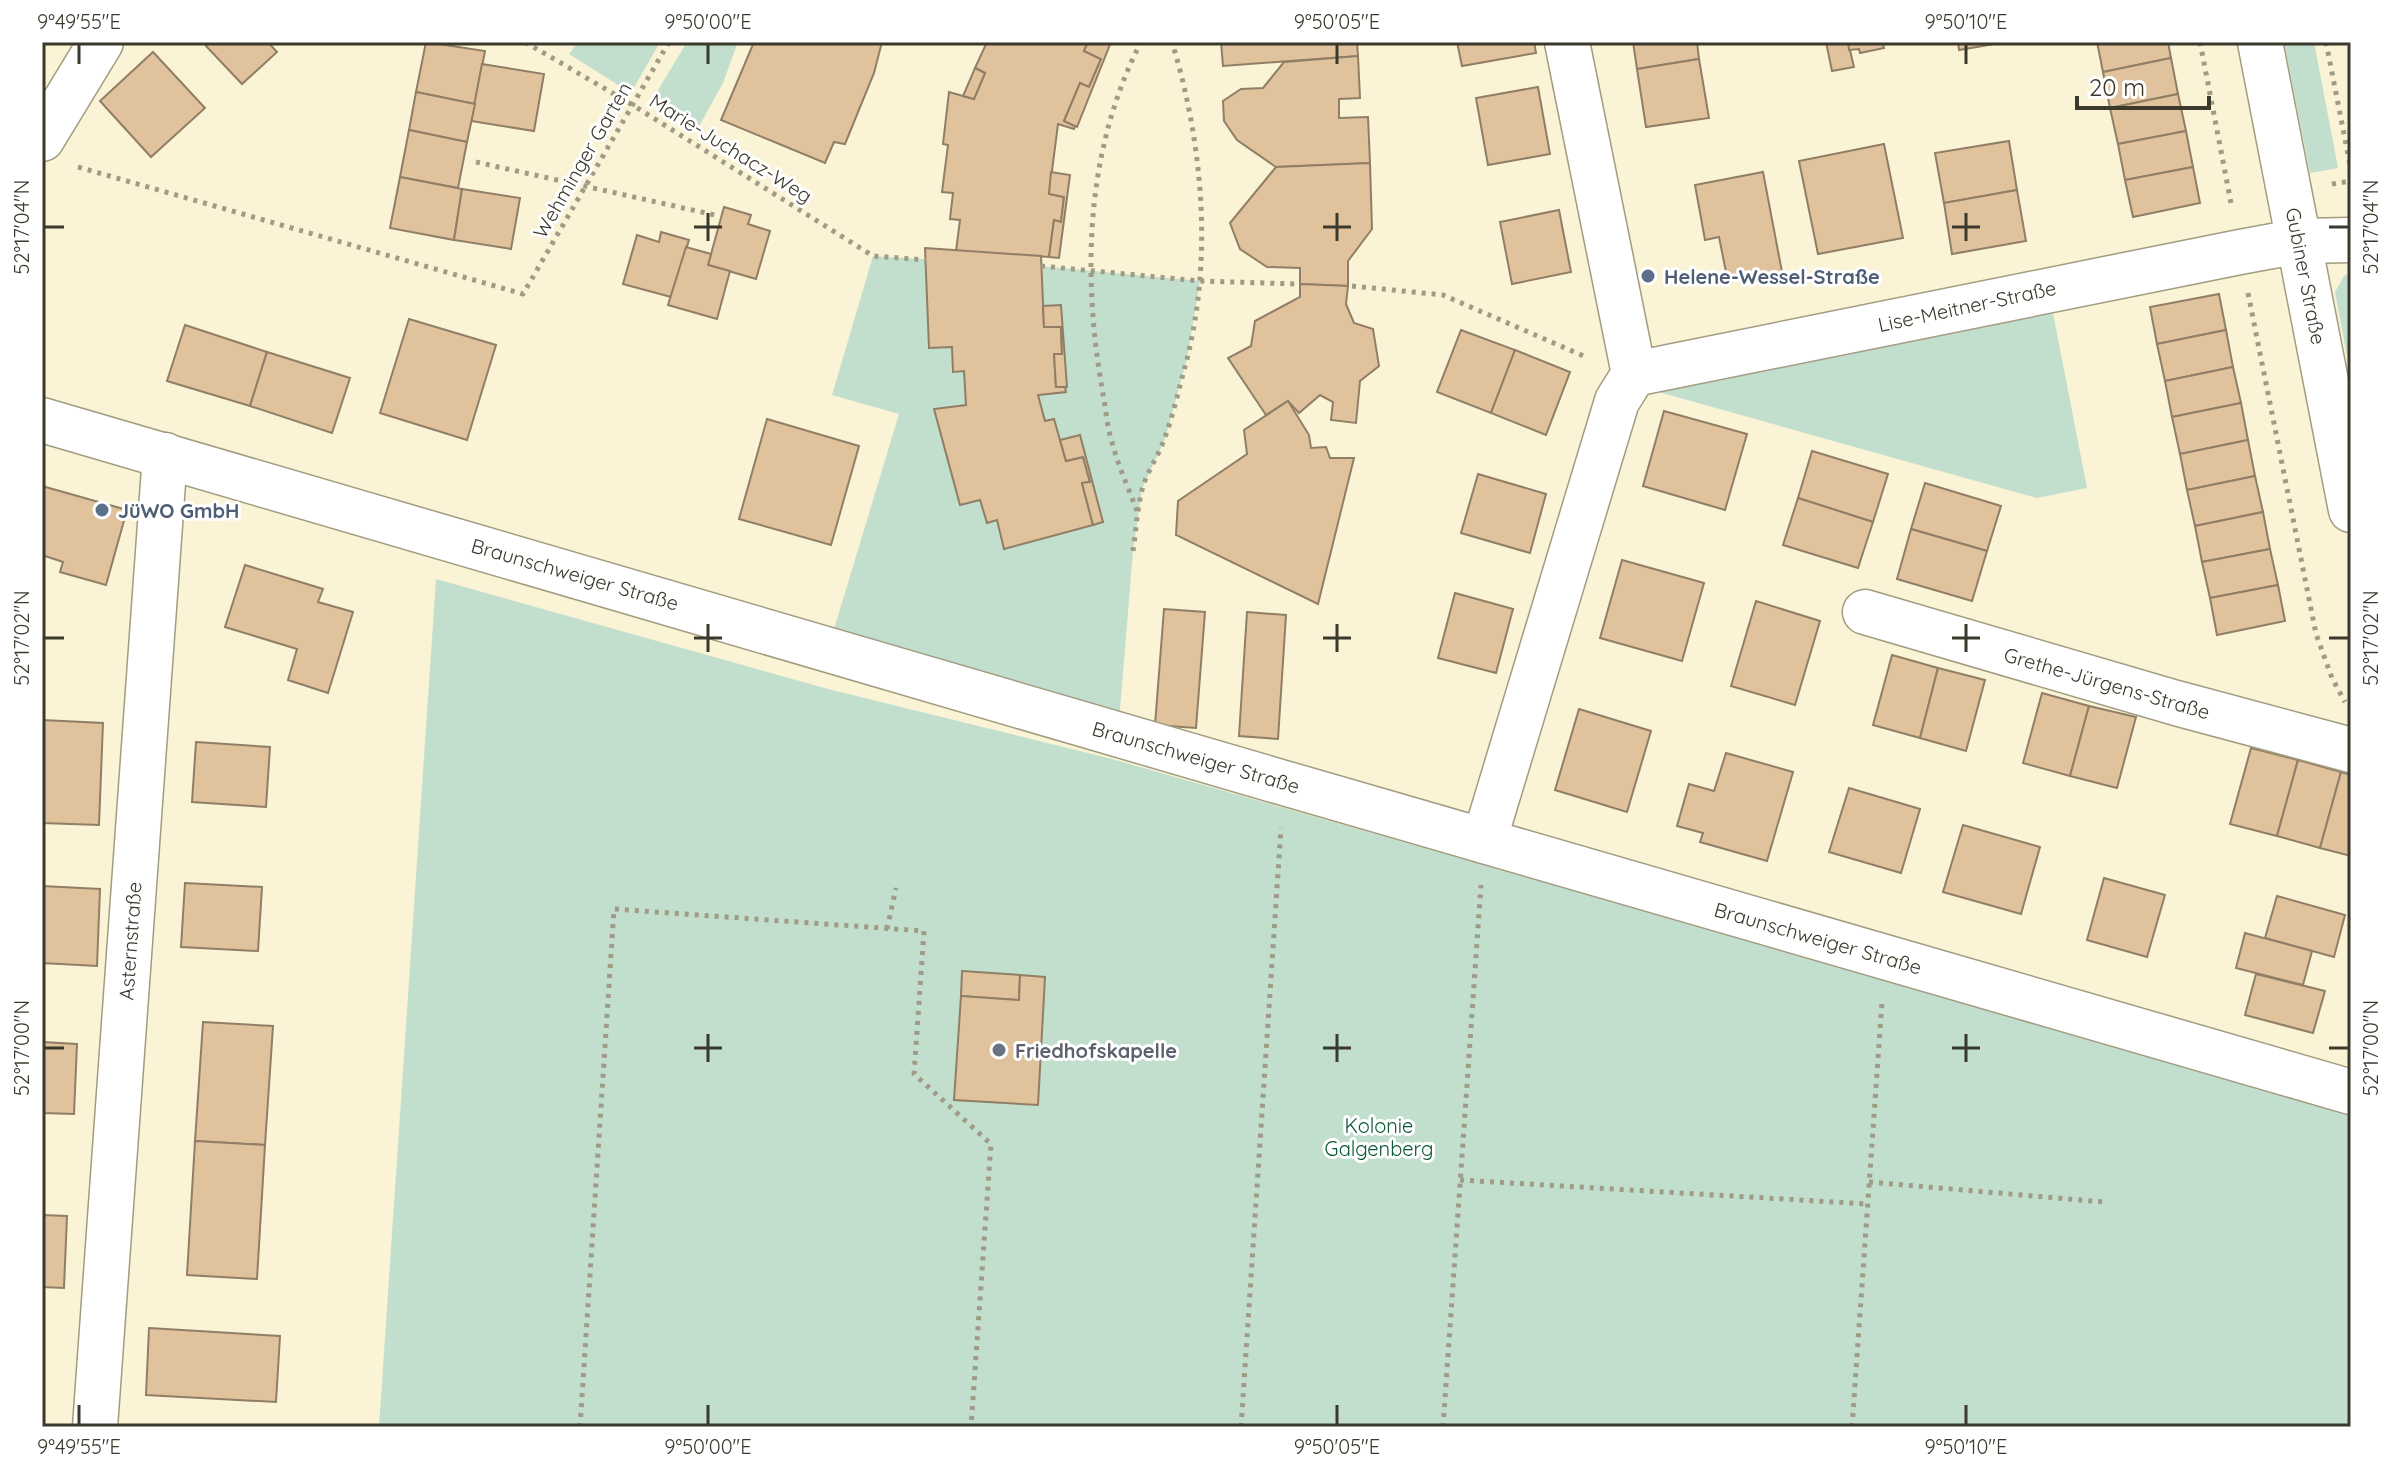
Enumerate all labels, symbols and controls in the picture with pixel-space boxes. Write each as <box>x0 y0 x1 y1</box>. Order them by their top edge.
text: 9°49'55"E <box>37 9 121 34</box>
text: 9°50'00"E <box>664 9 752 34</box>
text: 9°50'05"E <box>1294 9 1380 34</box>
text: 9°50'10"E <box>1925 9 2007 34</box>
scale bar <box>2077 60 2209 110</box>
text: 20 m <box>2089 72 2145 102</box>
street label: Wehminger Garten <box>527 78 637 242</box>
street label: Marie-Juchacz-Weg <box>645 88 817 208</box>
text: 52°17'04"N <box>9 180 34 274</box>
text: 52°17'04"N <box>2358 180 2383 274</box>
street label: Gubiner Straße <box>2280 206 2332 346</box>
place label: Helene-Wessel-Straße <box>1664 264 1880 289</box>
marker: Helene-Wessel-Straße <box>1639 267 1657 285</box>
street label: Lise-Meitner-Straße <box>1876 275 2058 337</box>
place label: JüWO GmbH <box>118 498 239 523</box>
marker: JüWO GmbH <box>93 501 111 519</box>
street label: Braunschweiger Straße <box>468 532 682 616</box>
text: 52°17'02"N <box>9 590 34 686</box>
text: 52°17'02"N <box>2358 590 2383 686</box>
street label: Grethe-Jürgens-Straße <box>2001 642 2213 724</box>
street label: Braunschweiger Straße <box>1089 715 1303 799</box>
street label: Asternstraße <box>113 881 147 1001</box>
street label: Braunschweiger Straße <box>1711 896 1925 980</box>
text: 52°17'00"N <box>9 1000 34 1096</box>
text: 52°17'00"N <box>2358 1000 2383 1096</box>
place label: Friedhofskapelle <box>1015 1038 1177 1063</box>
marker: Friedhofskapelle <box>990 1041 1008 1059</box>
park label: Kolonie Galgenberg <box>1325 1113 1433 1161</box>
text: 9°49'55"E <box>37 1434 121 1459</box>
text: 9°50'00"E <box>664 1434 752 1459</box>
text: 9°50'05"E <box>1294 1434 1380 1459</box>
text: 9°50'10"E <box>1925 1434 2007 1459</box>

